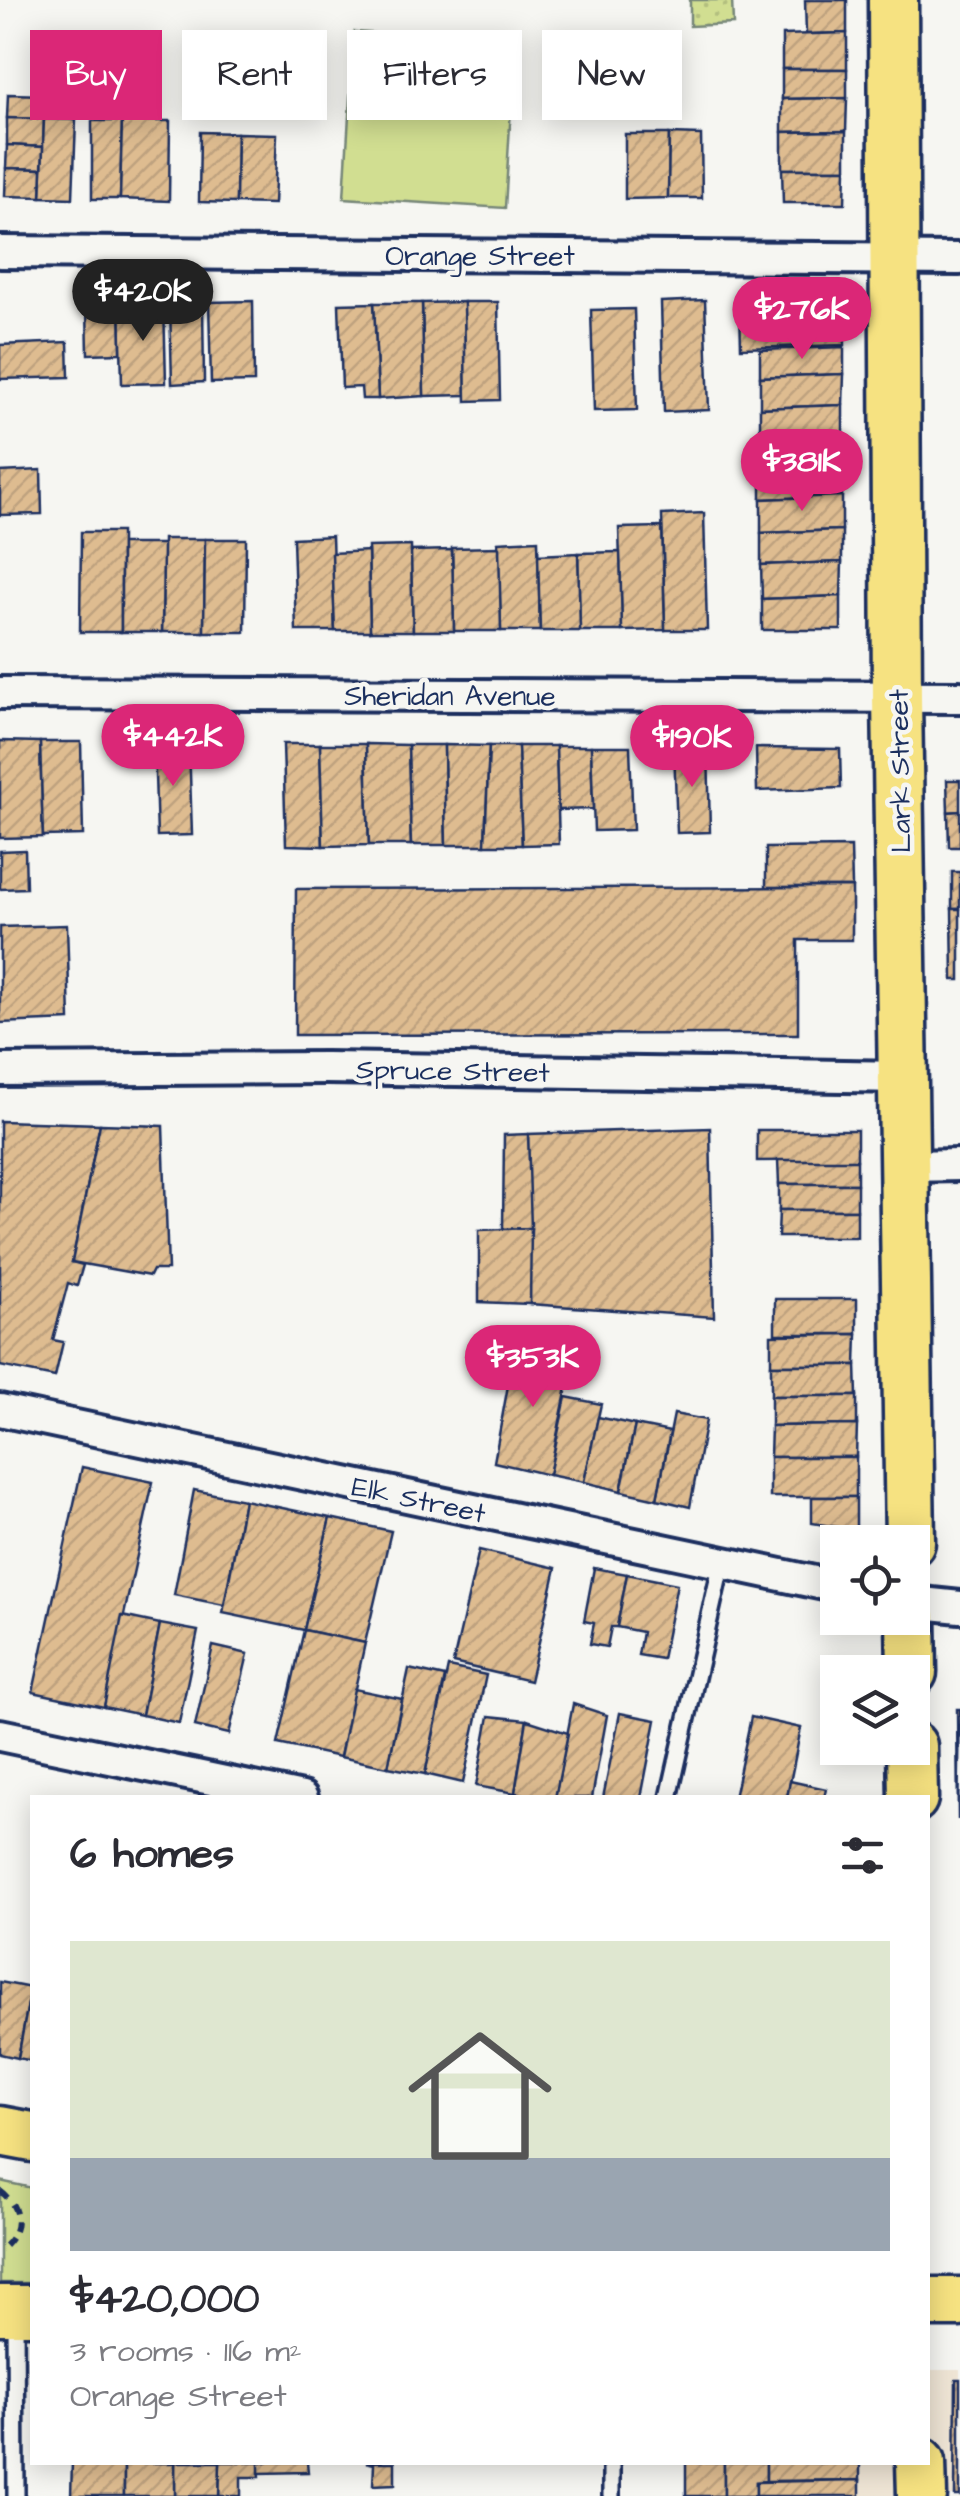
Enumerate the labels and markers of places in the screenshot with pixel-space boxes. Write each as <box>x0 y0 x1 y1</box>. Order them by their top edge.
pin: $420K <box>73 259 213 344</box>
pin: $276K <box>732 277 872 362</box>
pin: $381K <box>732 429 872 514</box>
pin: $442K <box>103 704 243 789</box>
pin: $190K <box>622 705 762 790</box>
pin: $353K <box>463 1325 603 1410</box>

